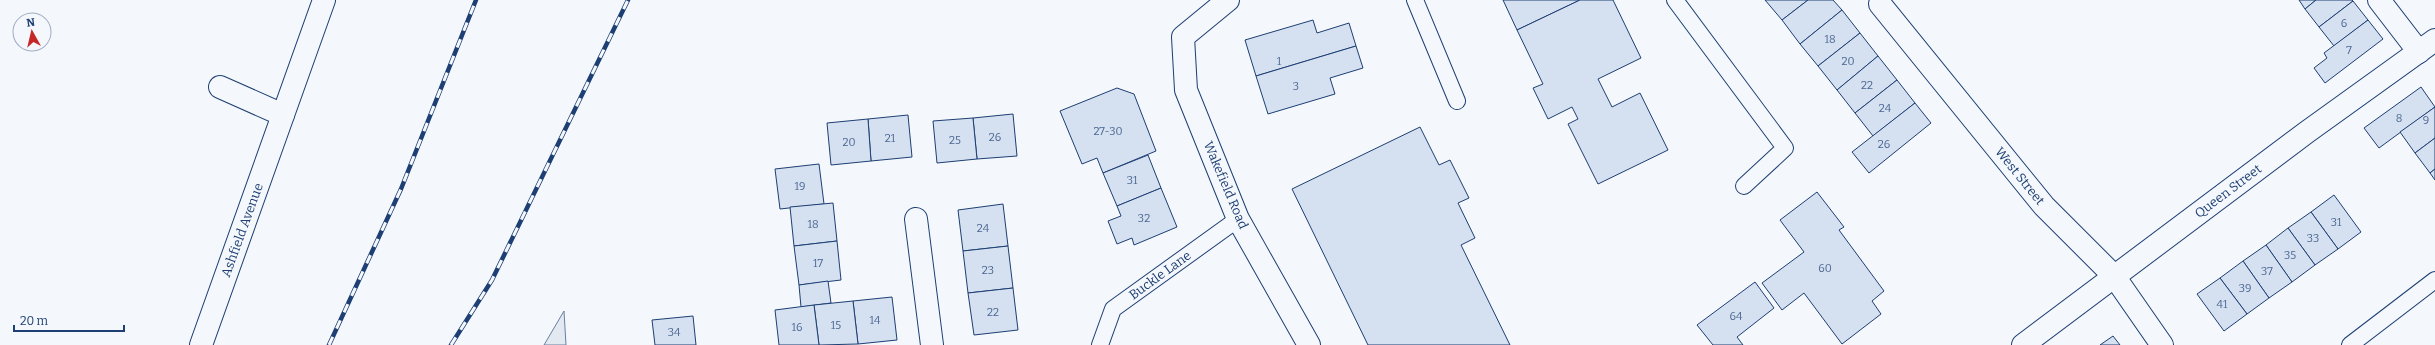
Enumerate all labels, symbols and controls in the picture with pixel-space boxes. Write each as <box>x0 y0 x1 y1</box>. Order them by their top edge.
north arrow <box>12 12 52 52</box>
text: N <box>26 15 36 30</box>
house number: 6 <box>2341 17 2347 30</box>
house number: 18 <box>1824 33 1836 46</box>
house number: 7 <box>2346 44 2352 57</box>
house number: 1 <box>1277 55 1282 68</box>
house number: 20 <box>1841 55 1855 68</box>
house number: 22 <box>1861 79 1873 92</box>
house number: 3 <box>1293 80 1299 93</box>
house number: 24 <box>1879 102 1892 115</box>
house number: 8 <box>2396 112 2402 125</box>
house number: 9 <box>2423 114 2429 127</box>
house number: 27-30 <box>1093 125 1123 138</box>
house number: 26 <box>989 131 1001 144</box>
house number: 21 <box>885 132 896 145</box>
house number: 25 <box>949 134 961 147</box>
house number: 20 <box>842 136 856 149</box>
house number: 26 <box>1878 138 1890 151</box>
street label: Wakefield Road <box>1201 139 1251 231</box>
street label: West Street <box>1992 144 2048 208</box>
street label: Queen Street <box>2192 161 2264 221</box>
house number: 31 <box>1127 174 1138 187</box>
house number: 19 <box>795 180 805 193</box>
street label: Ashfield Avenue <box>218 181 266 279</box>
house number: 32 <box>1138 212 1150 225</box>
house number: 31 <box>2331 216 2342 229</box>
house number: 18 <box>807 218 819 231</box>
house number: 24 <box>977 222 990 235</box>
house number: 33 <box>2307 232 2319 245</box>
street label: Buckle Lane <box>1126 248 1194 302</box>
house number: 35 <box>2284 249 2296 262</box>
house number: 17 <box>813 257 823 270</box>
house number: 60 <box>1818 262 1832 275</box>
house number: 23 <box>982 264 994 277</box>
house number: 37 <box>2261 265 2273 278</box>
house number: 39 <box>2239 282 2251 295</box>
house number: 41 <box>2217 298 2228 311</box>
house number: 22 <box>987 306 999 319</box>
scale bar <box>14 307 124 333</box>
house number: 64 <box>1730 310 1743 323</box>
text: 20 m <box>20 314 49 328</box>
house number: 14 <box>870 314 881 327</box>
house number: 15 <box>831 319 841 332</box>
house number: 16 <box>792 321 802 334</box>
house number: 34 <box>668 326 681 339</box>

